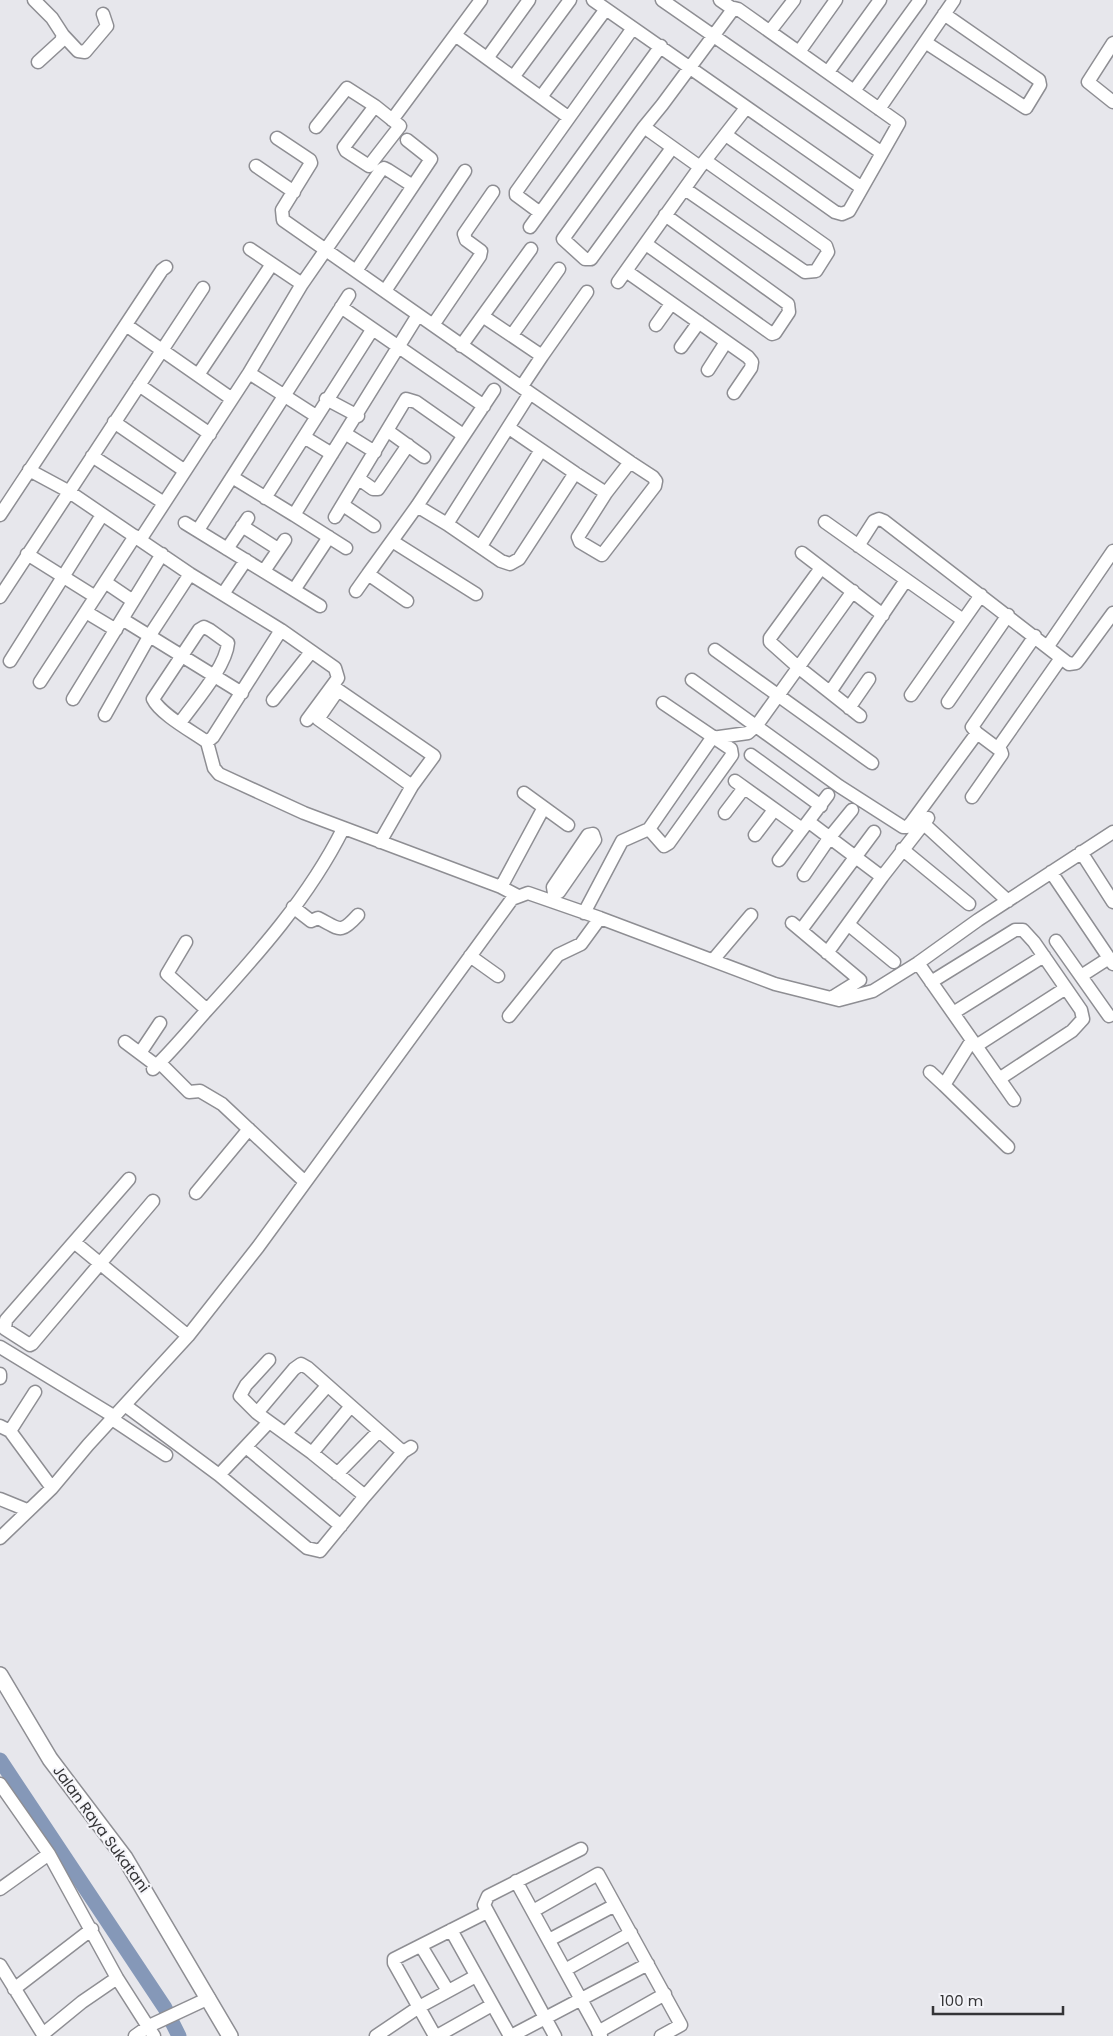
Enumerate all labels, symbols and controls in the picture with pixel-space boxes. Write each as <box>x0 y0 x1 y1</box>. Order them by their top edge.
street label: Jalan Raya Sukatani <box>48 1761 155 1897</box>
scale bar <box>933 1984 1063 2016</box>
text: 100 m <box>940 1990 983 2011</box>

